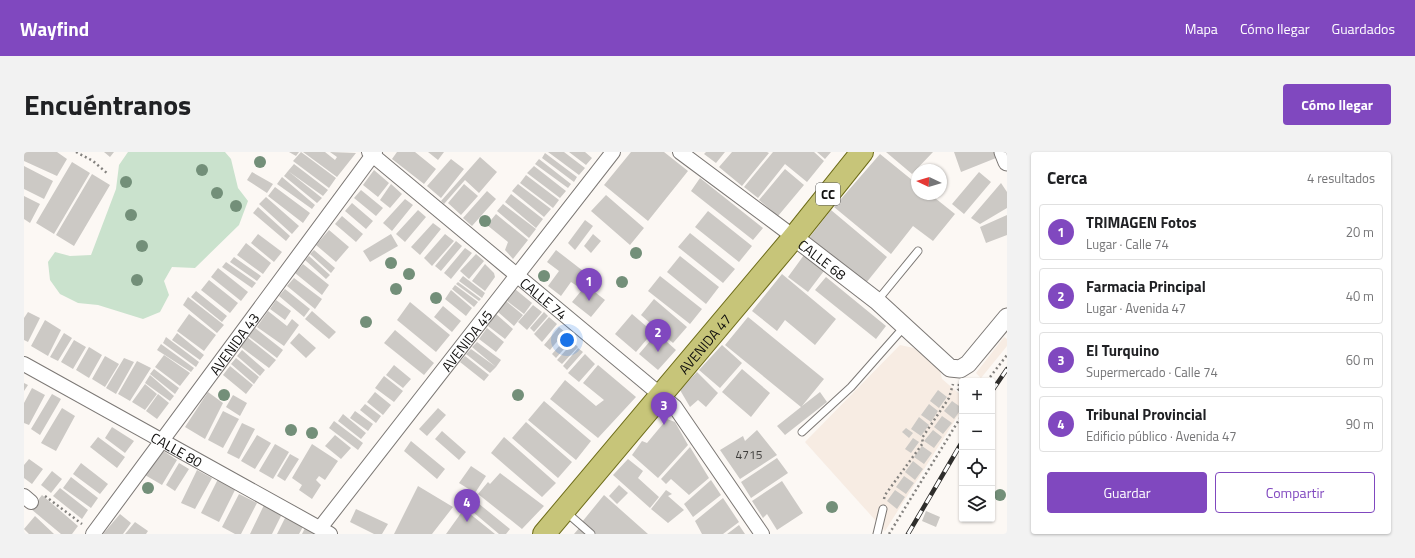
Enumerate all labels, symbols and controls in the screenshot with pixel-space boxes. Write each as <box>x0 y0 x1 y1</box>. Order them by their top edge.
text: Wayfind <box>20 14 89 43</box>
text: Mapa <box>1185 18 1218 39</box>
text: Cómo llegar <box>1240 18 1310 39</box>
text: Guardados <box>1332 18 1395 39</box>
text: Encuéntranos <box>24 83 191 126</box>
button: Cómo llegar <box>1283 84 1391 125</box>
north arrow <box>911 164 947 200</box>
text: Cerca <box>1047 165 1087 191</box>
text: 4 resultados <box>1307 168 1375 188</box>
road number: CC <box>816 183 840 205</box>
text: TRIMAGEN Fotos <box>1086 211 1197 234</box>
text: 1 <box>1057 222 1065 242</box>
text: 20 m <box>1346 222 1374 242</box>
street label: CALLE 68 <box>794 234 851 284</box>
text: Lugar · Calle 74 <box>1086 234 1169 254</box>
pin: 1 <box>576 268 602 301</box>
street label: CALLE 74 <box>516 272 572 324</box>
text: Farmacia Principal <box>1086 275 1206 298</box>
text: 2 <box>1057 286 1065 306</box>
text: 40 m <box>1346 286 1374 306</box>
text: Lugar · Avenida 47 <box>1086 298 1186 318</box>
street label: AVENIDA 45 <box>436 305 497 375</box>
street label: AVENIDA 43 <box>204 308 264 379</box>
street label: AVENIDA 47 <box>673 309 736 378</box>
pin: 2 <box>645 319 671 352</box>
your location <box>557 330 577 350</box>
text: El Turquino <box>1086 339 1159 362</box>
text: 3 <box>1057 350 1065 370</box>
text: 60 m <box>1346 350 1374 370</box>
text: Supermercado · Calle 74 <box>1086 362 1218 382</box>
map controls <box>959 378 995 522</box>
button: + <box>959 378 995 414</box>
pin: 3 <box>651 392 677 425</box>
text: Tribunal Provincial <box>1086 403 1207 426</box>
button: − <box>959 414 995 450</box>
text: 4 <box>1057 414 1065 434</box>
text: 90 m <box>1346 414 1374 434</box>
street label: CALLE 80 <box>147 426 207 472</box>
text: Edificio público · Avenida 47 <box>1086 426 1236 446</box>
house number: 4715 <box>736 445 763 464</box>
button: locate <box>959 450 995 486</box>
button: Guardar <box>1047 472 1207 513</box>
button: Compartir <box>1215 472 1375 513</box>
button: layers <box>959 486 995 522</box>
pin: 4 <box>454 489 480 522</box>

